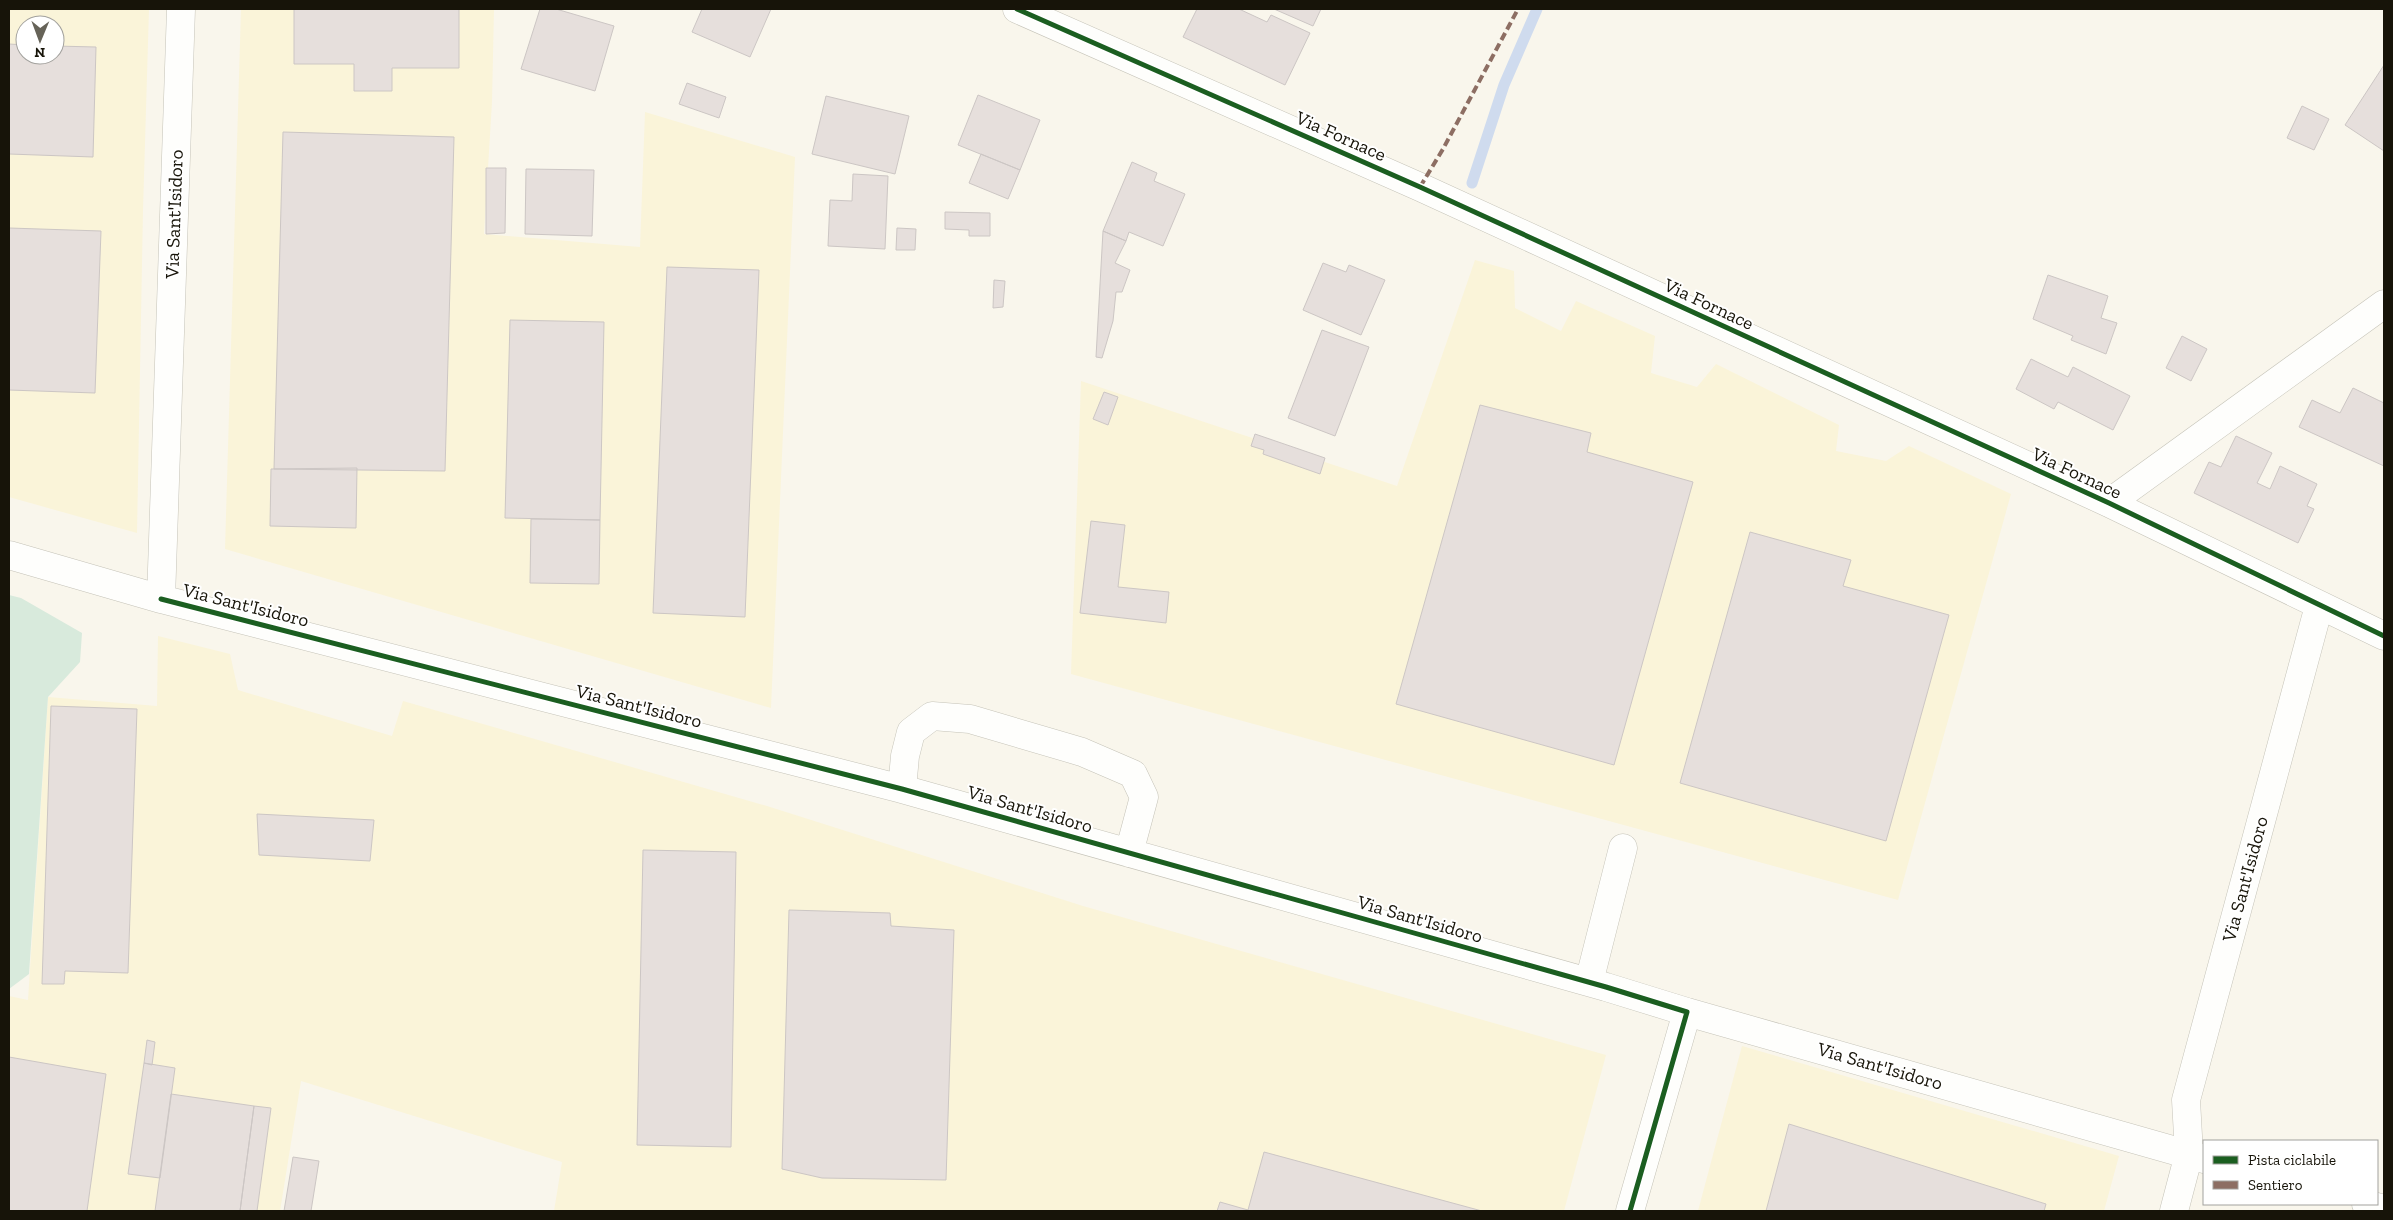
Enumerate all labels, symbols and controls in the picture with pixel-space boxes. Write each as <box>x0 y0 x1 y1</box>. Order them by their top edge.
north arrow <box>15 15 65 65</box>
text: N <box>34 44 45 61</box>
street label: Via Fornace <box>1291 105 1390 166</box>
street label: Via Sant'Isidoro <box>160 149 188 280</box>
street label: Via Fornace <box>1660 273 1758 335</box>
street label: Via Fornace <box>2028 442 2126 504</box>
street label: Via Sant'Isidoro <box>180 578 312 632</box>
street label: Via Sant'Isidoro <box>573 679 705 733</box>
street label: Via Sant'Isidoro <box>964 780 1095 838</box>
street label: Via Sant'Isidoro <box>2217 813 2273 945</box>
street label: Via Sant'Isidoro <box>1354 890 1485 948</box>
street label: Via Sant'Isidoro <box>1814 1037 1945 1095</box>
legend <box>2203 1140 2378 1205</box>
text: Pista ciclabile <box>2248 1151 2336 1169</box>
text: Sentiero <box>2248 1176 2303 1194</box>

